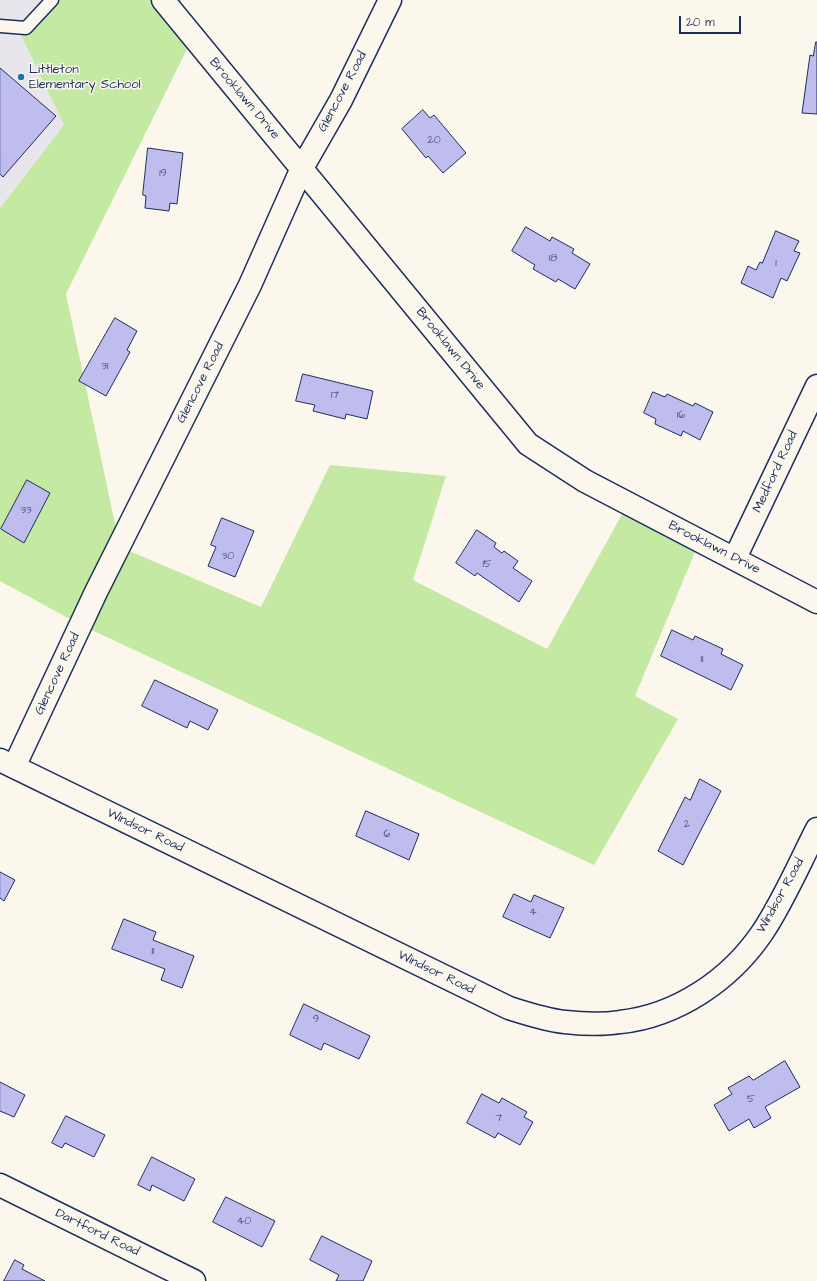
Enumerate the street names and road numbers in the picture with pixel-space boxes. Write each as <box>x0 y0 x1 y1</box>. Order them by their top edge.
street label: Glencove Road <box>315 49 371 135</box>
street label: Brooklawn Drive <box>205 55 283 143</box>
street label: Brooklawn Drive <box>412 305 488 393</box>
street label: Glencove Road <box>174 340 228 426</box>
street label: Medford Road <box>750 429 802 515</box>
street label: Brooklawn Drive <box>665 518 763 578</box>
street label: Glencove Road <box>32 630 84 718</box>
street label: Windsor Road <box>104 806 186 856</box>
street label: Windsor Road <box>754 856 808 936</box>
street label: Windsor Road <box>395 948 477 998</box>
street label: Dartford Road <box>53 1206 141 1260</box>

